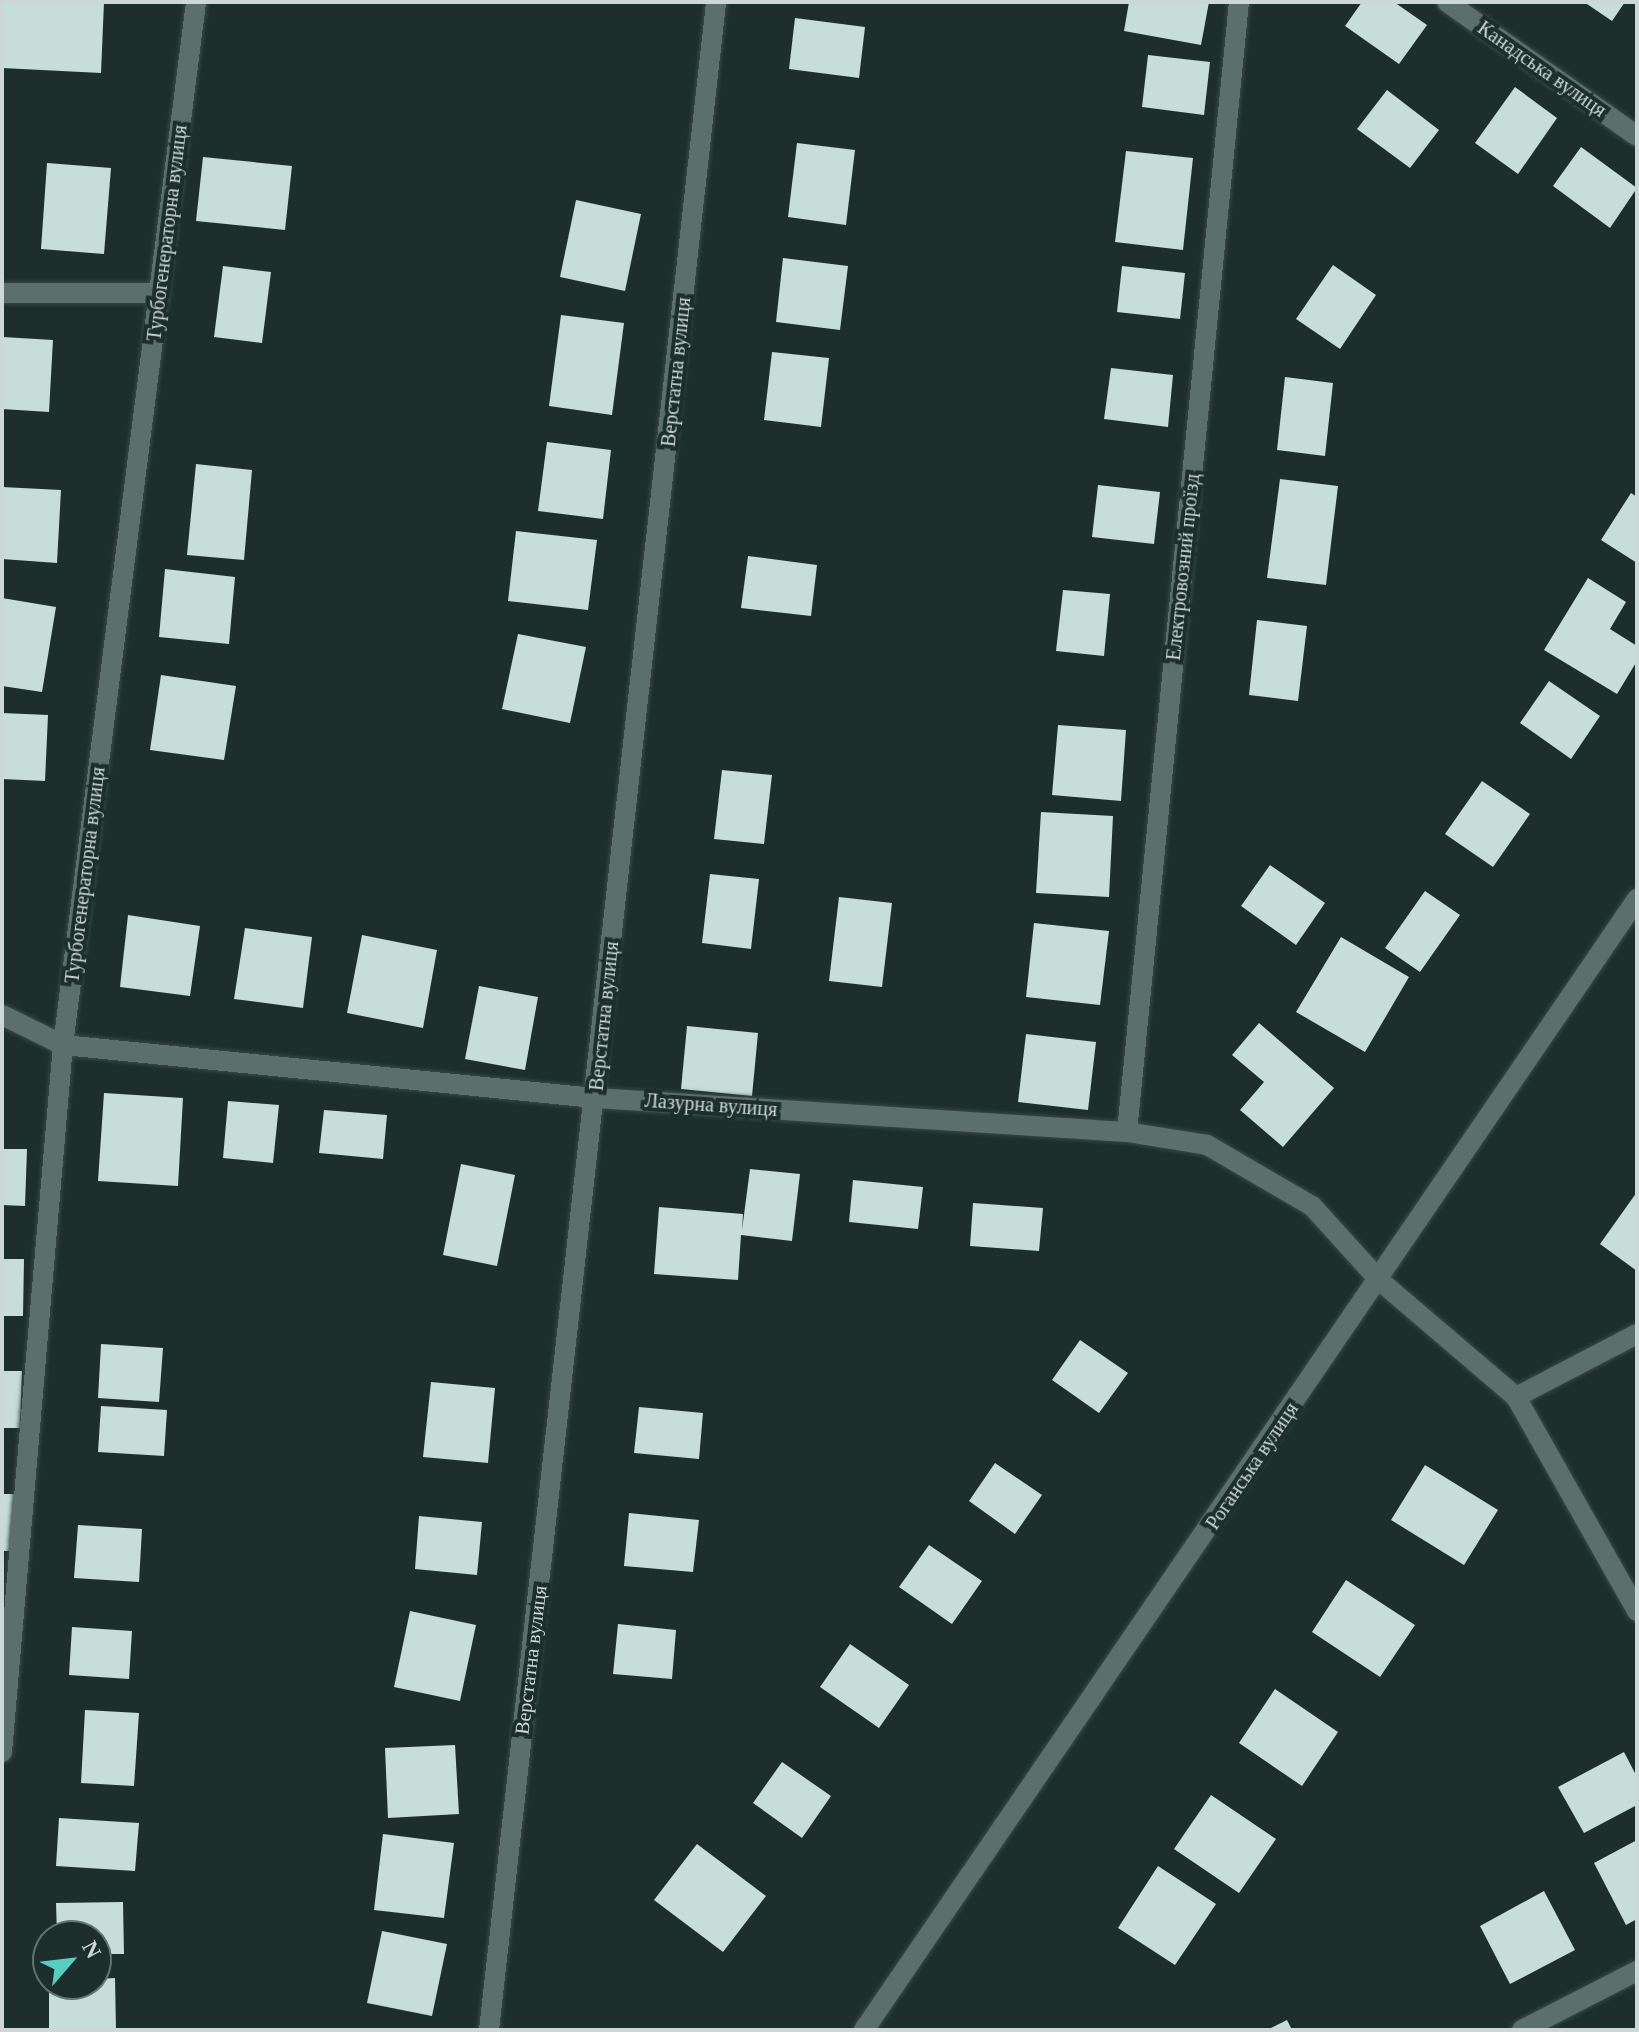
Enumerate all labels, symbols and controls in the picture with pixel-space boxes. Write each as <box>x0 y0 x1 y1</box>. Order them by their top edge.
street label: Канадська вулиця <box>1473 16 1611 122</box>
street label: Турбогенераторна вулиця <box>142 124 192 342</box>
street label: Верстатна вулиця <box>656 296 696 448</box>
street label: Електровозний проїзд <box>1161 472 1205 662</box>
street label: Турбогенераторна вулиця <box>60 766 110 984</box>
street label: Верстатна вулиця <box>584 940 624 1092</box>
street label: Лазурна вулиця <box>644 1088 778 1122</box>
street label: Роганська вулиця <box>1201 1398 1303 1534</box>
street label: Верстатна вулиця <box>510 1584 552 1736</box>
north arrow <box>32 1920 112 2000</box>
text: N <box>77 1937 107 1962</box>

